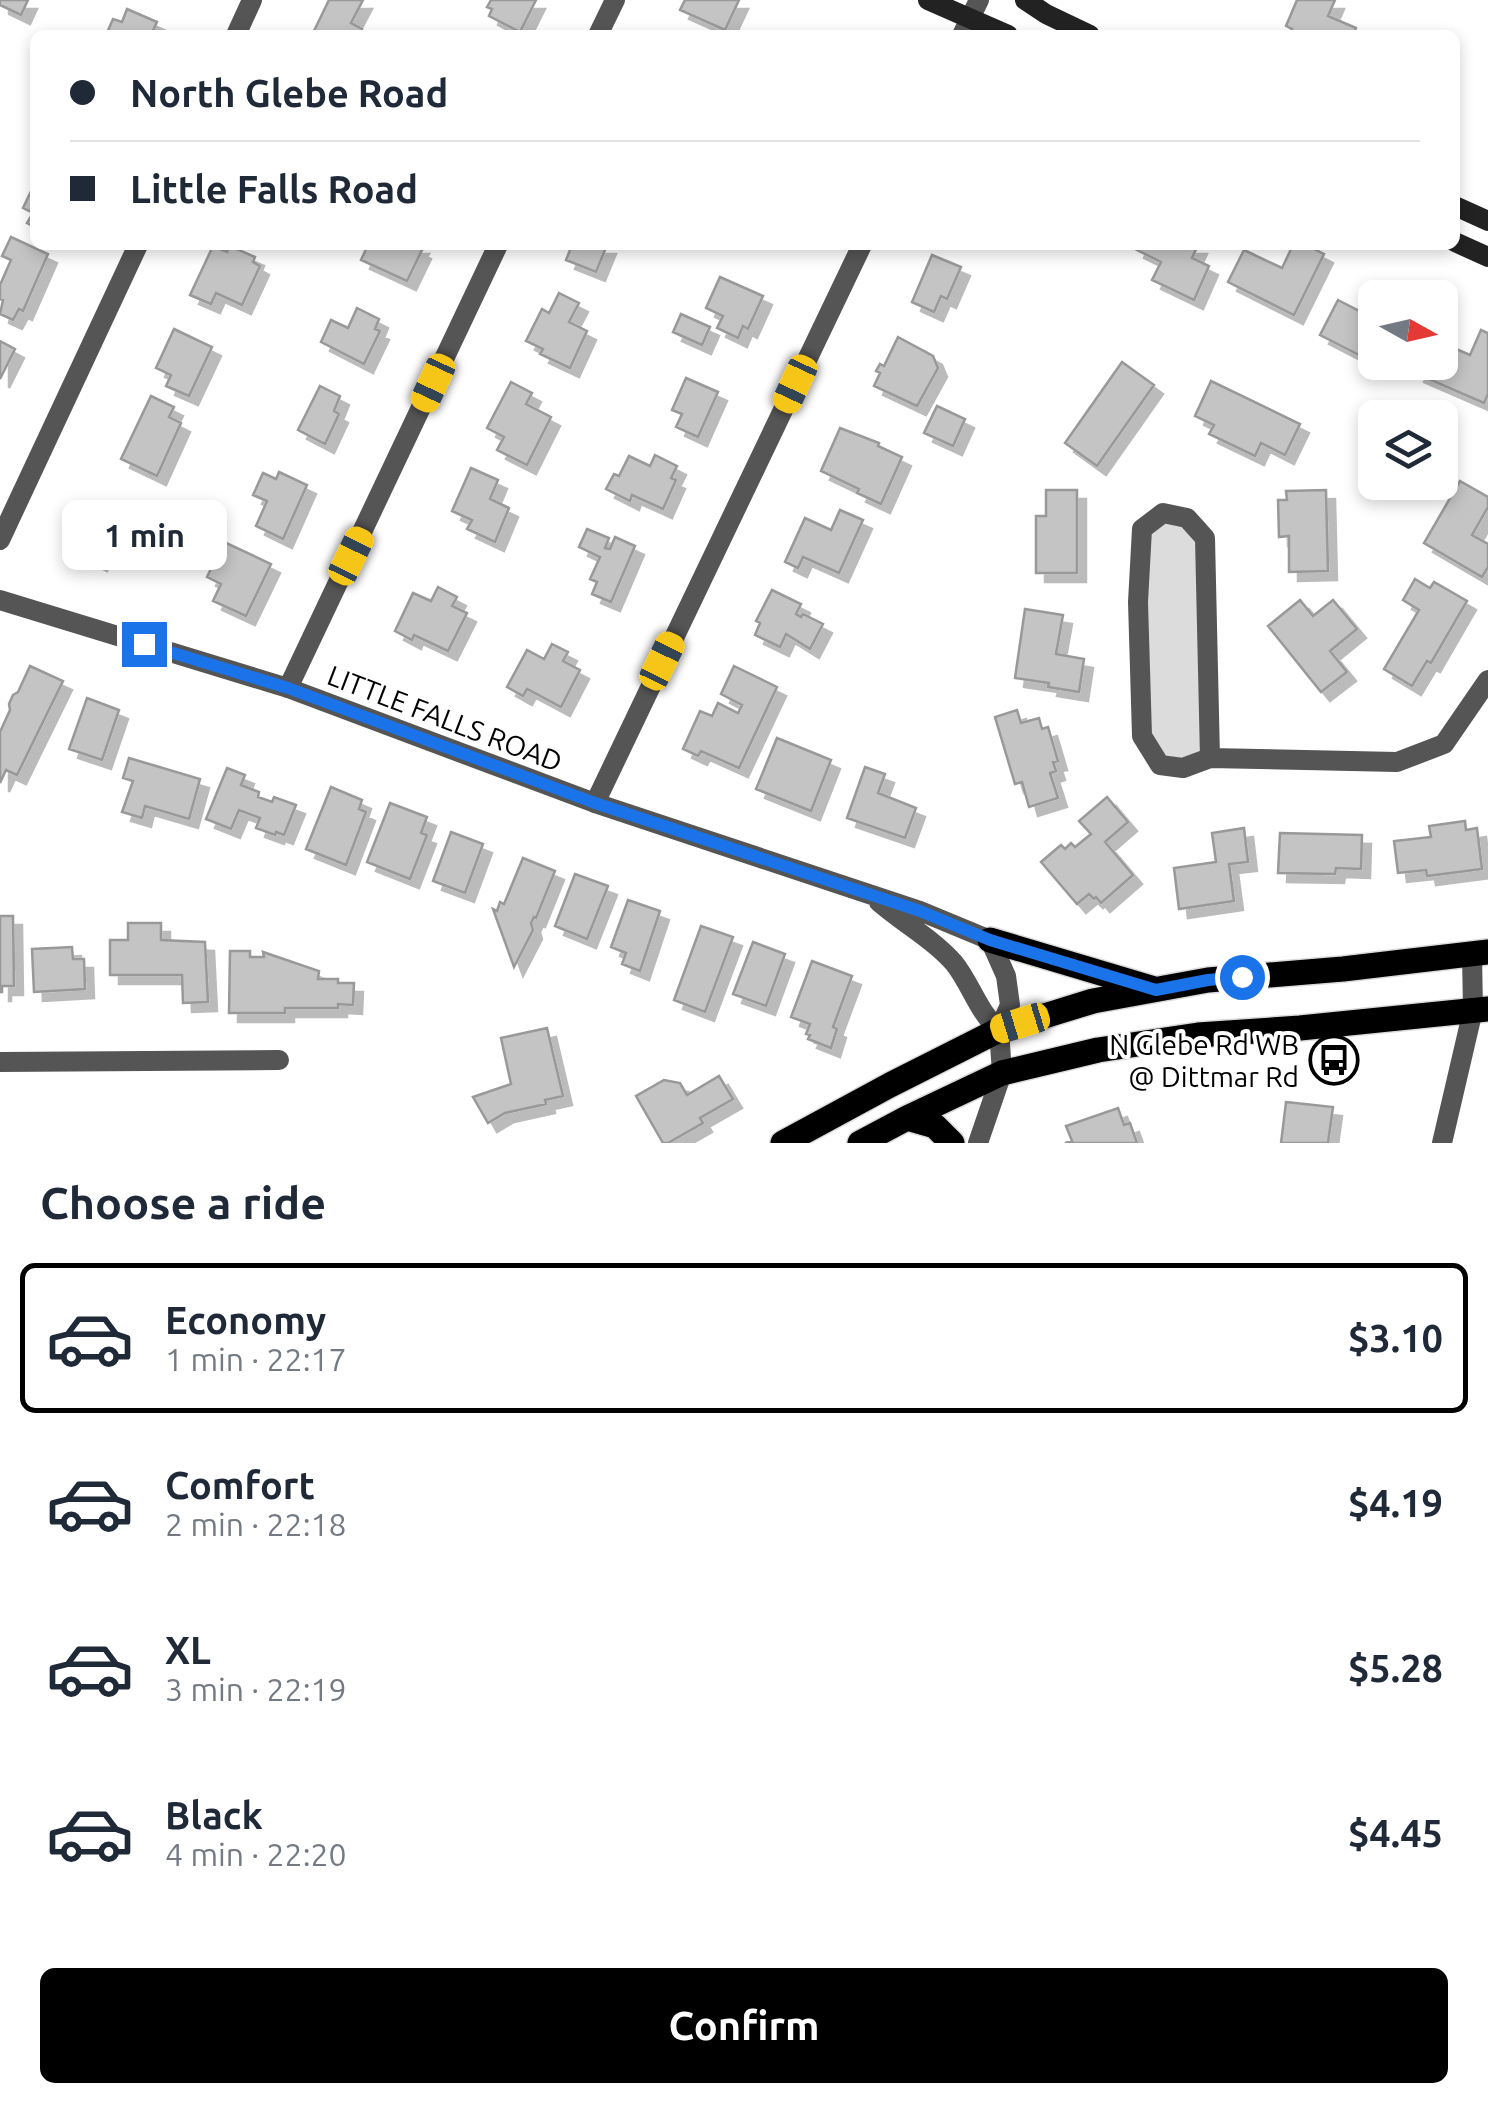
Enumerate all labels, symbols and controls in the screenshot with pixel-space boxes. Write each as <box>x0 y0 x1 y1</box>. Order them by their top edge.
text: North Glebe Road <box>130 72 448 114</box>
text: Little Falls Road <box>130 168 418 210</box>
north arrow <box>1358 280 1458 380</box>
map controls <box>1358 280 1458 500</box>
car <box>407 349 459 417</box>
car <box>769 350 821 418</box>
button: layers <box>1358 400 1458 500</box>
callout: 1 min <box>62 499 226 569</box>
text: 1 min <box>104 517 185 553</box>
car <box>324 522 378 590</box>
route end <box>122 622 167 667</box>
car <box>635 627 689 695</box>
street label: LITTLE FALLS ROAD <box>324 659 566 777</box>
route start <box>1220 955 1265 1000</box>
car <box>987 1000 1053 1046</box>
place label: N Glebe Rd WB @ Dittmar Rd <box>1109 1029 1299 1092</box>
bus stop icon: N Glebe Rd WB @ Dittmar Rd <box>1308 1034 1360 1086</box>
text: Choose a ride <box>40 1177 326 1228</box>
icon: car <box>45 1293 135 1383</box>
text: Economy <box>165 1299 326 1341</box>
text: $3.10 <box>1348 1317 1443 1359</box>
text: 1 min · 22:17 <box>165 1341 347 1377</box>
icon: car <box>45 1458 135 1548</box>
text: Comfort <box>165 1464 315 1506</box>
text: $4.19 <box>1348 1482 1443 1524</box>
text: 2 min · 22:18 <box>165 1506 347 1542</box>
icon: car <box>45 1623 135 1713</box>
text: XL <box>165 1629 211 1671</box>
text: $5.28 <box>1348 1647 1443 1689</box>
text: 3 min · 22:19 <box>165 1671 347 1707</box>
icon: car <box>45 1788 135 1878</box>
text: Black <box>165 1794 263 1836</box>
text: $4.45 <box>1348 1812 1443 1854</box>
text: 4 min · 22:20 <box>165 1836 347 1872</box>
button: Confirm <box>40 1968 1448 2083</box>

